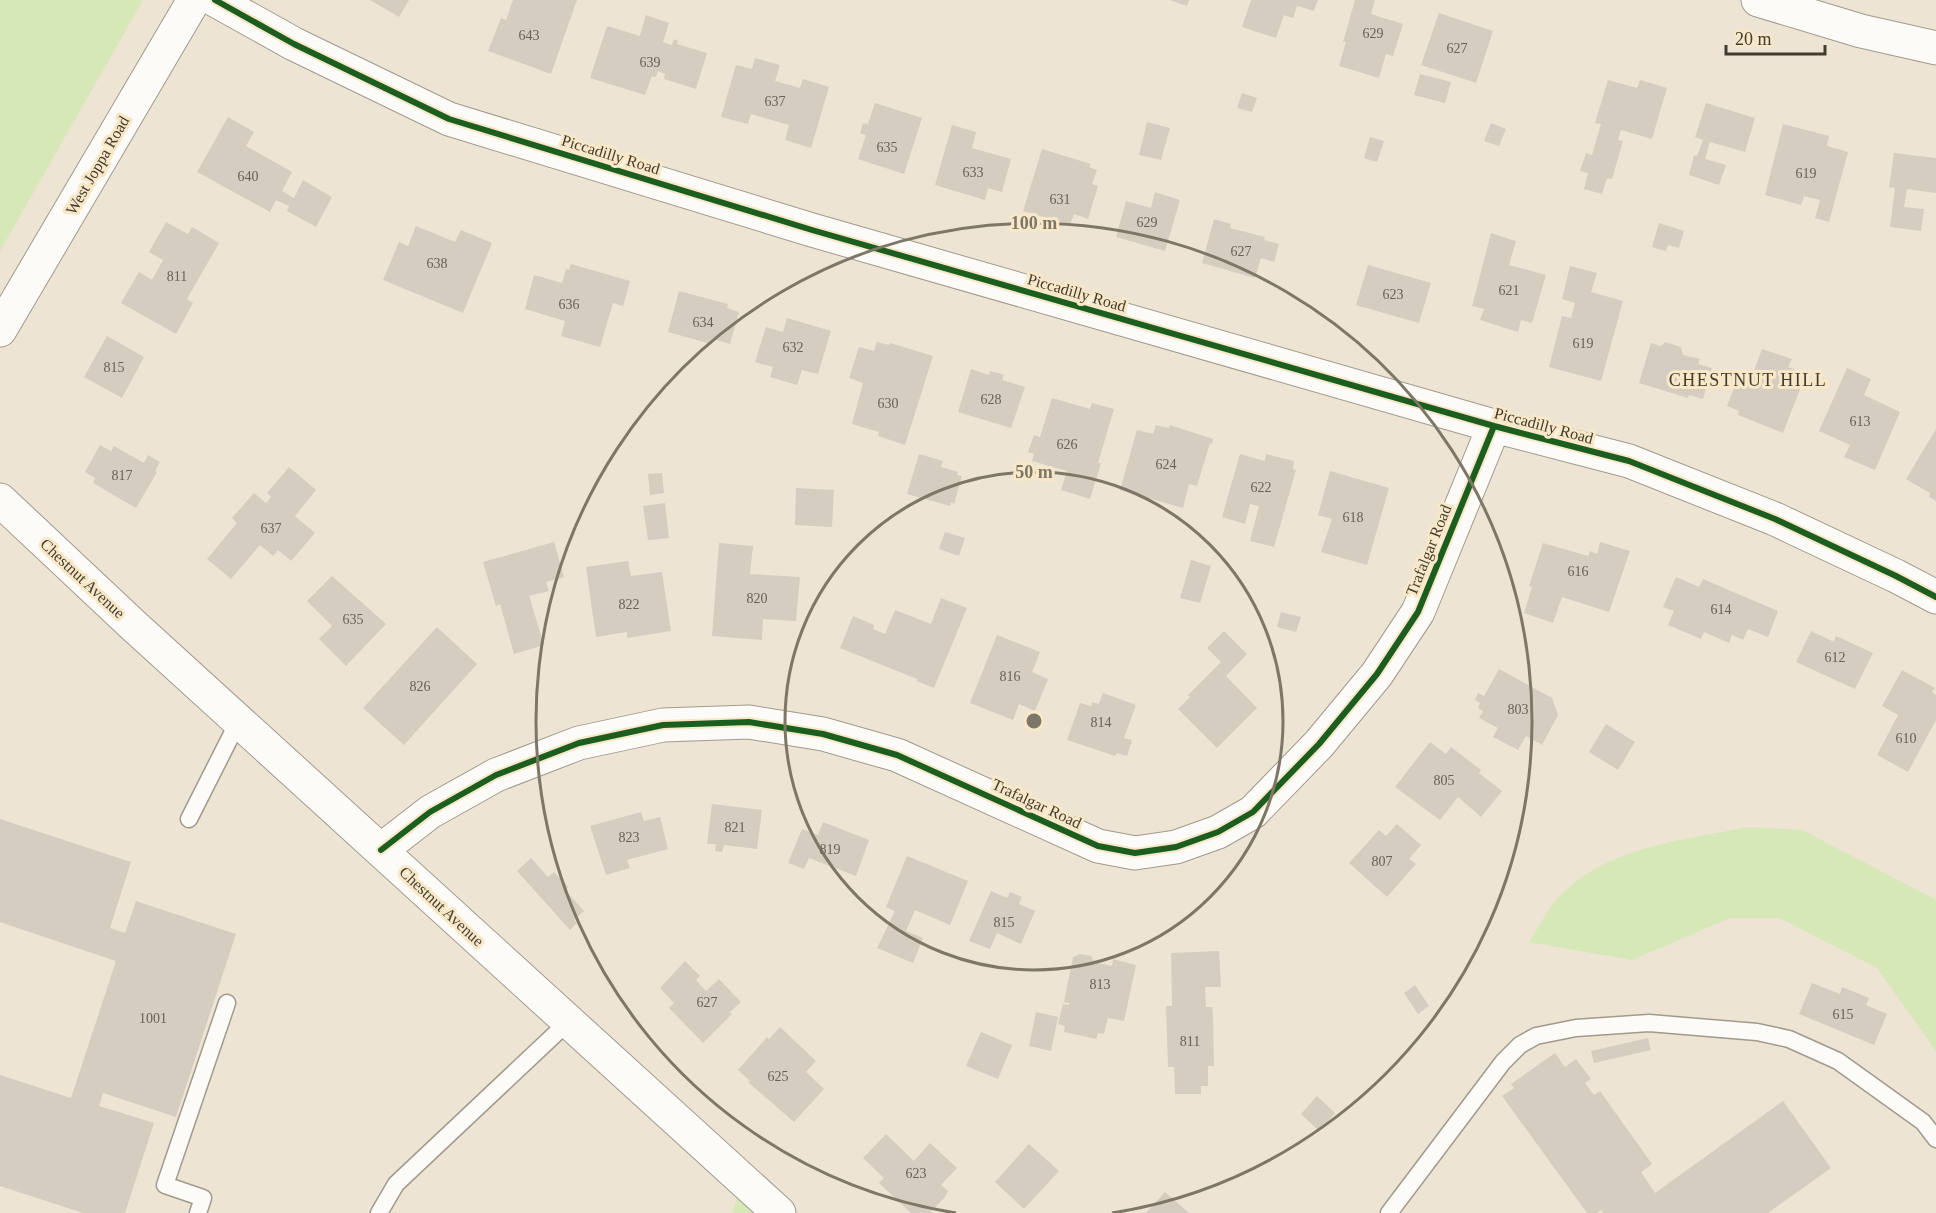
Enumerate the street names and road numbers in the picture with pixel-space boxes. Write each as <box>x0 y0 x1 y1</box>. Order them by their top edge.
street label: West Joppa Road <box>62 113 133 218</box>
street label: Piccadilly Road <box>559 131 662 178</box>
street label: Piccadilly Road <box>1025 270 1128 316</box>
street label: Piccadilly Road <box>1492 404 1595 448</box>
street label: Trafalgar Road <box>1402 502 1455 599</box>
street label: Chestnut Avenue <box>37 535 128 622</box>
street label: Trafalgar Road <box>989 775 1084 833</box>
street label: Chestnut Avenue <box>396 863 487 950</box>

